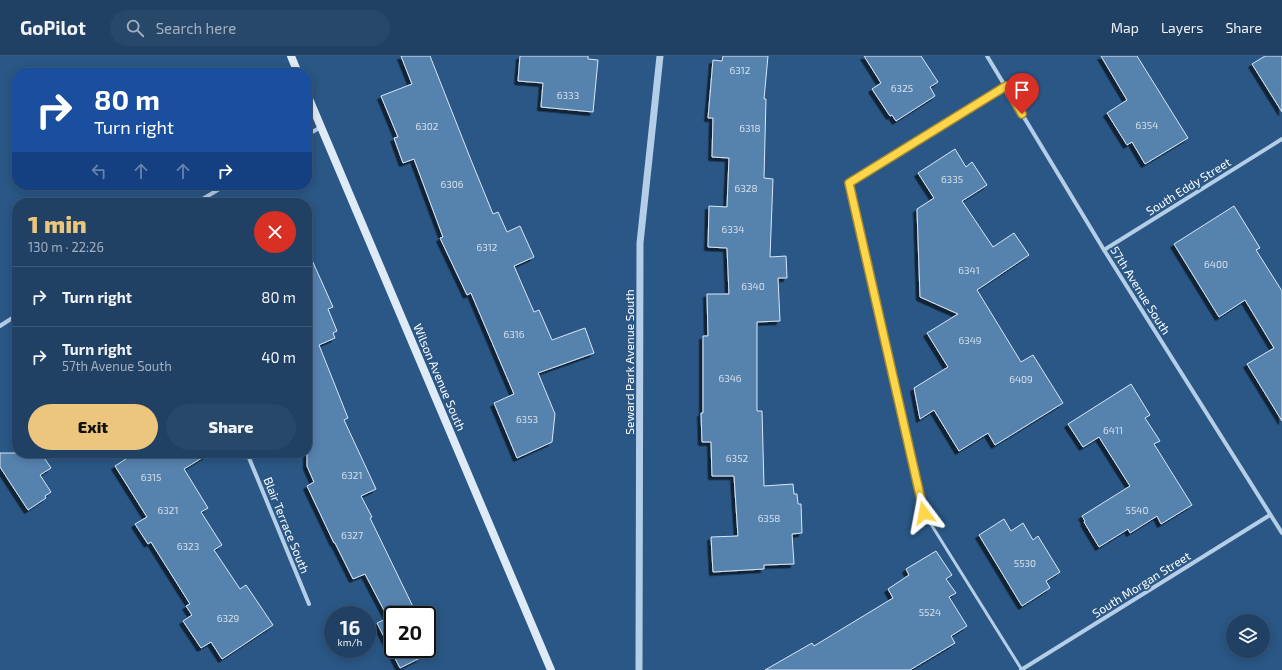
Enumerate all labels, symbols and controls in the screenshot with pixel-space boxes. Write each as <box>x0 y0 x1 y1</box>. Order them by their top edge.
search box <box>110 10 390 46</box>
text: GoPilot <box>20 16 86 39</box>
icon: search <box>124 17 146 39</box>
text: Search here <box>156 19 236 37</box>
text: Map <box>1111 19 1139 36</box>
text: Layers <box>1161 19 1203 36</box>
text: Share <box>1225 19 1262 36</box>
house number: 6312 <box>730 64 751 76</box>
pin <box>1005 73 1039 114</box>
icon: arrive <box>1011 79 1033 101</box>
text: 80 m <box>94 82 160 116</box>
house number: 6325 <box>891 82 913 94</box>
icon: right <box>28 84 80 136</box>
house number: 6333 <box>557 89 579 101</box>
text: Turn right <box>94 116 174 138</box>
house number: 6354 <box>1136 119 1158 131</box>
house number: 6302 <box>416 120 439 132</box>
house number: 6318 <box>739 122 761 134</box>
street label: South Eddy Street <box>1143 154 1233 218</box>
icon: left <box>88 160 110 182</box>
icon: ahead <box>130 160 152 182</box>
icon: ahead <box>172 160 194 182</box>
icon: right <box>214 160 236 182</box>
house number: 6335 <box>941 173 963 185</box>
house number: 6306 <box>440 178 464 190</box>
house number: 6328 <box>735 182 757 194</box>
text: 1 min <box>28 209 87 238</box>
button: close <box>254 211 296 253</box>
house number: 6334 <box>722 223 745 235</box>
text: 130 m · 22:26 <box>28 239 104 255</box>
house number: 6312 <box>477 241 498 253</box>
street label: 57th Avenue South <box>1108 243 1174 337</box>
house number: 6400 <box>1204 258 1228 270</box>
house number: 6341 <box>958 264 980 276</box>
house number: 6340 <box>741 280 765 292</box>
icon: right <box>28 286 50 308</box>
text: Turn right <box>62 288 132 306</box>
text: 80 m <box>261 288 296 306</box>
street label: Seward Park Avenue South <box>622 289 636 435</box>
street label: Wilson Avenue South <box>411 321 469 433</box>
house number: 6316 <box>504 328 525 340</box>
house number: 6349 <box>958 334 982 346</box>
text: Turn right <box>62 340 132 358</box>
icon: right <box>28 346 50 368</box>
text: 40 m <box>261 348 296 366</box>
text: 57th Avenue South <box>62 358 172 374</box>
house number: 6346 <box>718 372 742 384</box>
house number: 6409 <box>1009 373 1033 385</box>
button: Exit <box>28 404 158 450</box>
button: Share <box>166 404 296 450</box>
house number: 6353 <box>516 413 538 425</box>
house number: 6411 <box>1103 424 1123 436</box>
house number: 6352 <box>726 452 749 464</box>
house number: 6321 <box>342 469 362 481</box>
house number: 6315 <box>141 471 161 483</box>
street label: Blair Terrace South <box>261 475 313 575</box>
position arrow <box>903 492 945 534</box>
house number: 6321 <box>158 504 178 516</box>
house number: 5540 <box>1126 504 1148 516</box>
house number: 6358 <box>758 512 780 524</box>
house number: 6327 <box>341 529 363 541</box>
house number: 6323 <box>177 540 199 552</box>
street label: South Morgan Street <box>1089 548 1193 620</box>
house number: 5530 <box>1014 557 1036 569</box>
speed limit sign: 20 <box>384 606 436 658</box>
house number: 5524 <box>919 606 941 618</box>
house number: 6329 <box>217 612 240 624</box>
map controls <box>1226 614 1270 658</box>
button: layers <box>1226 614 1270 658</box>
text: 16 <box>340 615 360 639</box>
text: km/h <box>338 636 362 648</box>

